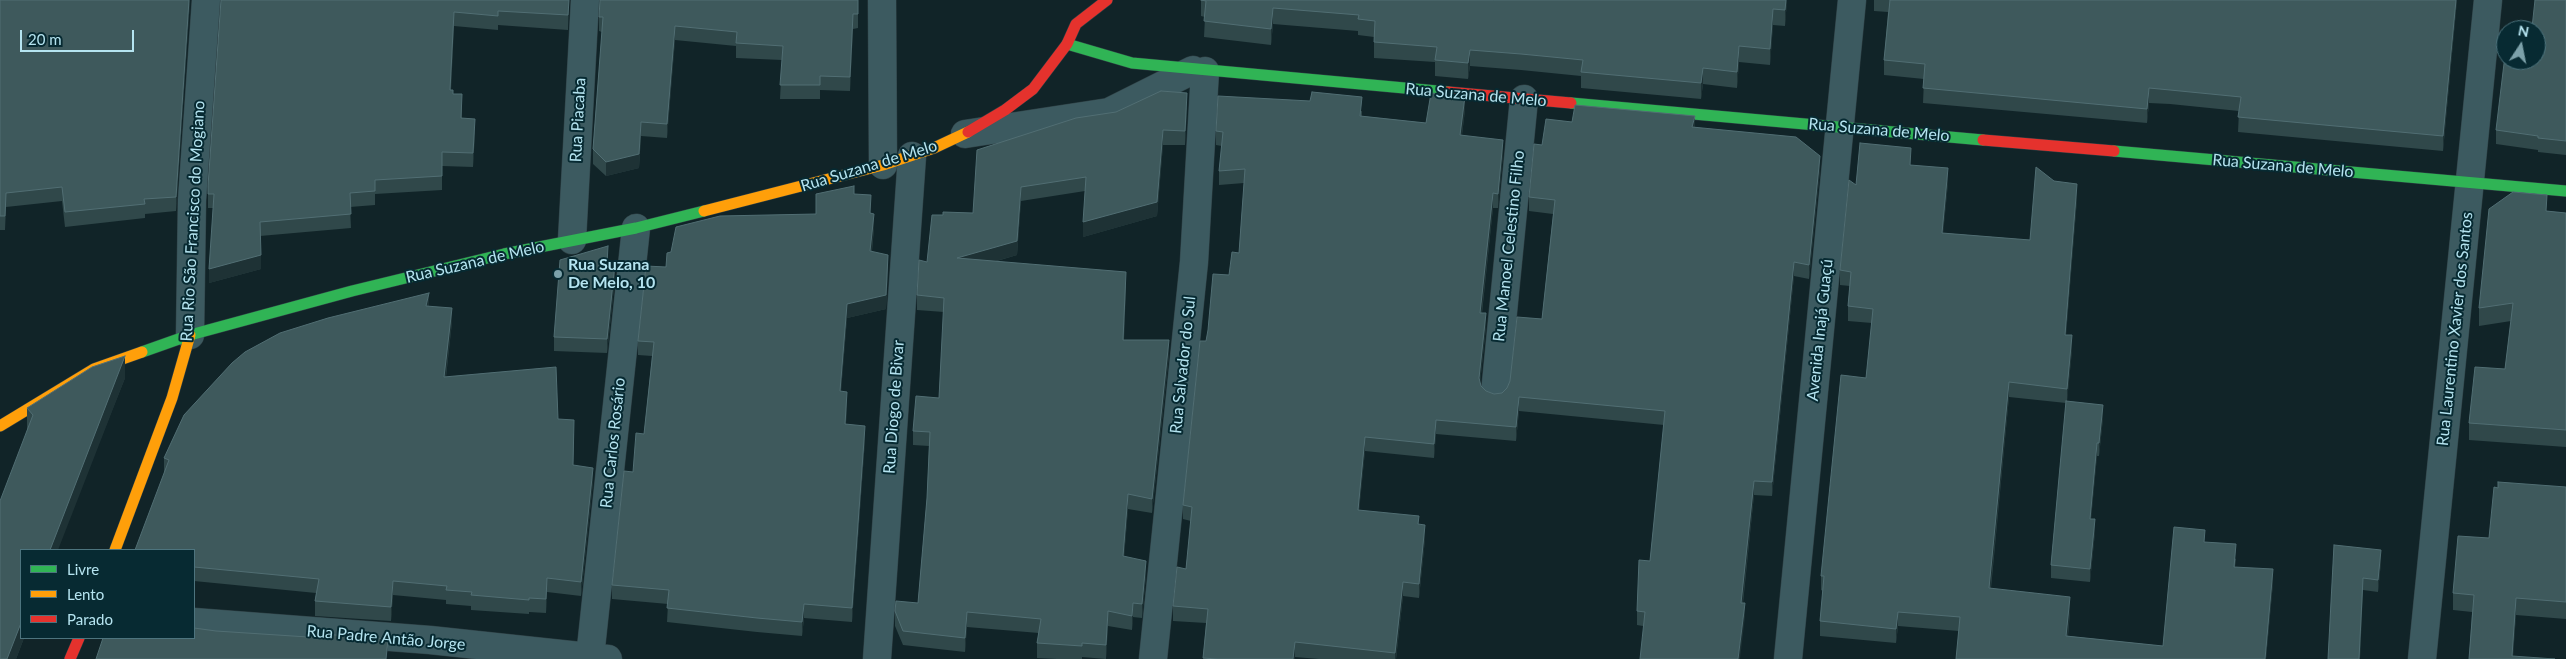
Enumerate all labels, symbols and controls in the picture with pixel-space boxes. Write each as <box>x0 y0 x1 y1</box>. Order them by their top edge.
scale bar <box>22 20 136 52</box>
north arrow <box>2496 20 2546 70</box>
text: N <box>2517 21 2531 40</box>
text: 20 m <box>28 30 62 48</box>
street label: Rua Piacaba <box>566 77 590 163</box>
street label: Rua Suzana de Melo <box>1405 79 1547 111</box>
street label: Rua Rio São Francisco do Mogiano <box>177 100 209 342</box>
street label: Rua Suzana de Melo <box>1808 114 1950 146</box>
street label: Rua Suzana de Melo <box>798 136 940 196</box>
street label: Rua Manoel Celestino Filho <box>1489 149 1529 343</box>
street label: Rua Suzana de Melo <box>2212 150 2354 182</box>
street label: Rua Laurentino Xavier dos Santos <box>2433 211 2477 447</box>
street label: Rua Suzana de Melo <box>404 237 546 287</box>
place label: Rua Suzana De Melo, 10 <box>568 255 655 293</box>
street label: Avenida Inajá Guaçú <box>1803 258 1837 402</box>
marker: Rua Suzana De Melo, 10 <box>552 268 564 280</box>
street label: Rua Salvador do Sul <box>1166 295 1200 435</box>
street label: Rua Diogo de Bivar <box>880 339 908 475</box>
street label: Rua Carlos Rosário <box>597 377 629 509</box>
legend <box>20 549 195 639</box>
text: Livre <box>67 560 99 578</box>
text: Lento <box>67 585 104 603</box>
text: Parado <box>67 610 113 628</box>
street label: Rua Padre Antão Jorge <box>306 621 466 655</box>

